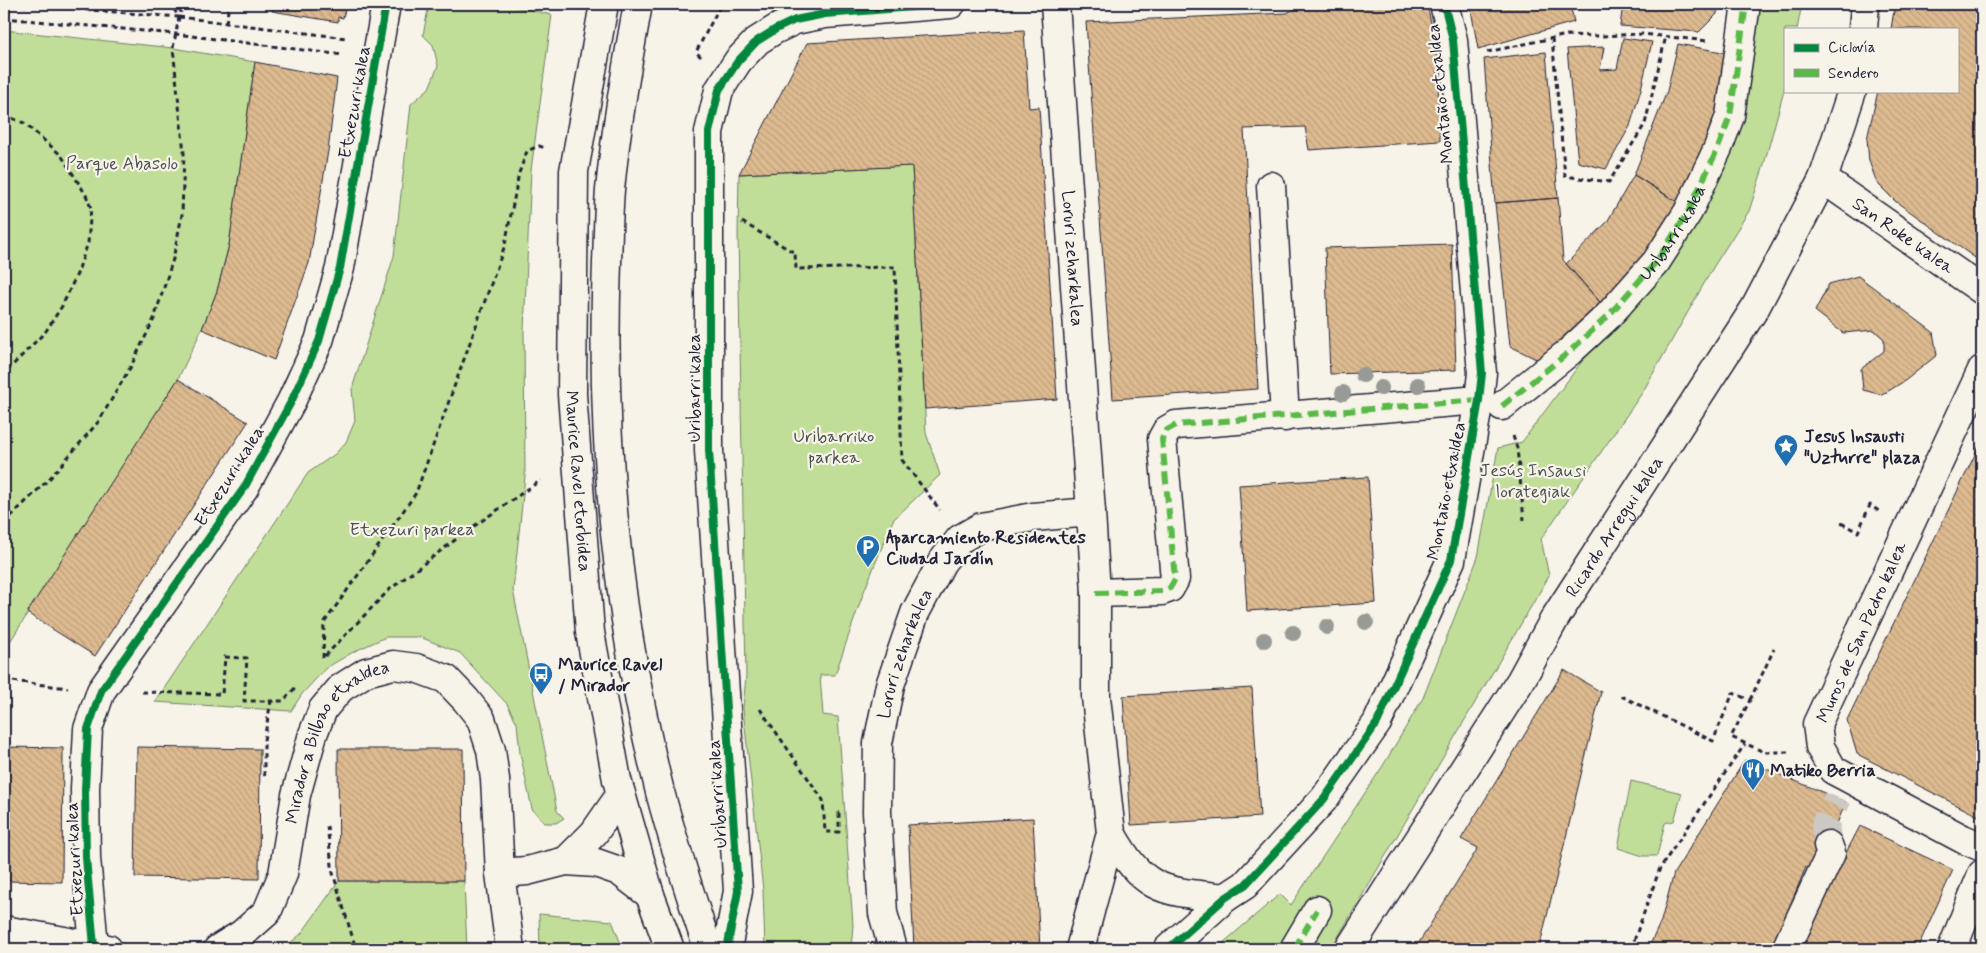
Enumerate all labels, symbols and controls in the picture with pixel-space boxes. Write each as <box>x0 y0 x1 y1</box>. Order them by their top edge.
street label: Montaño etxaldea <box>1422 23 1460 165</box>
legend <box>1784 28 1958 92</box>
text: Ciclovía <box>1828 38 1876 58</box>
street label: Etxezuri kalea <box>333 44 377 161</box>
text: Sendero <box>1828 64 1879 84</box>
park label: Parque Abasolo <box>66 152 178 176</box>
street label: Uribarri kalea <box>1634 181 1712 286</box>
street label: Loruri zeharkalea <box>1055 190 1089 327</box>
street label: San Roke kalea <box>1847 192 1959 280</box>
street label: Uribarri kalea <box>683 333 707 443</box>
street label: Maurice Ravel etorbidea <box>559 390 596 573</box>
street label: Montaño etxaldea <box>1422 420 1472 562</box>
street label: Etxezuri kalea <box>189 422 270 531</box>
park label: Uribarriko parkea <box>794 425 874 470</box>
place label: Jesus Insausti "Uzturre" plaza <box>1804 425 1921 470</box>
place icon: Jesus Insausti "Uzturre" plaza <box>1773 433 1799 467</box>
street label: Ricardo Arregui kalea <box>1561 452 1669 602</box>
park label: Jesús Insausi lorategiak <box>1480 459 1586 504</box>
park label: Etxezuri parkea <box>349 518 475 542</box>
place label: Aparcamiento Residentes Ciudad Jardín <box>886 526 1086 571</box>
parking icon: Aparcamiento Residentes Ciudad Jardín <box>855 534 881 568</box>
street label: Muros de San Pedro kalea <box>1811 538 1913 727</box>
street label: Loruri zeharkalea <box>872 585 939 721</box>
place label: Maurice Ravel / Mirador <box>558 653 663 698</box>
street label: Mirador a Bilbao etxaldea <box>280 655 392 826</box>
bus stop icon: Maurice Ravel / Mirador <box>528 661 554 695</box>
street label: Uribarri kalea <box>702 739 734 849</box>
restaurant icon: Matiko Berria <box>1740 757 1766 791</box>
place label: Matiko Berria <box>1770 759 1876 783</box>
street label: Etxezuri kalea <box>60 801 90 917</box>

